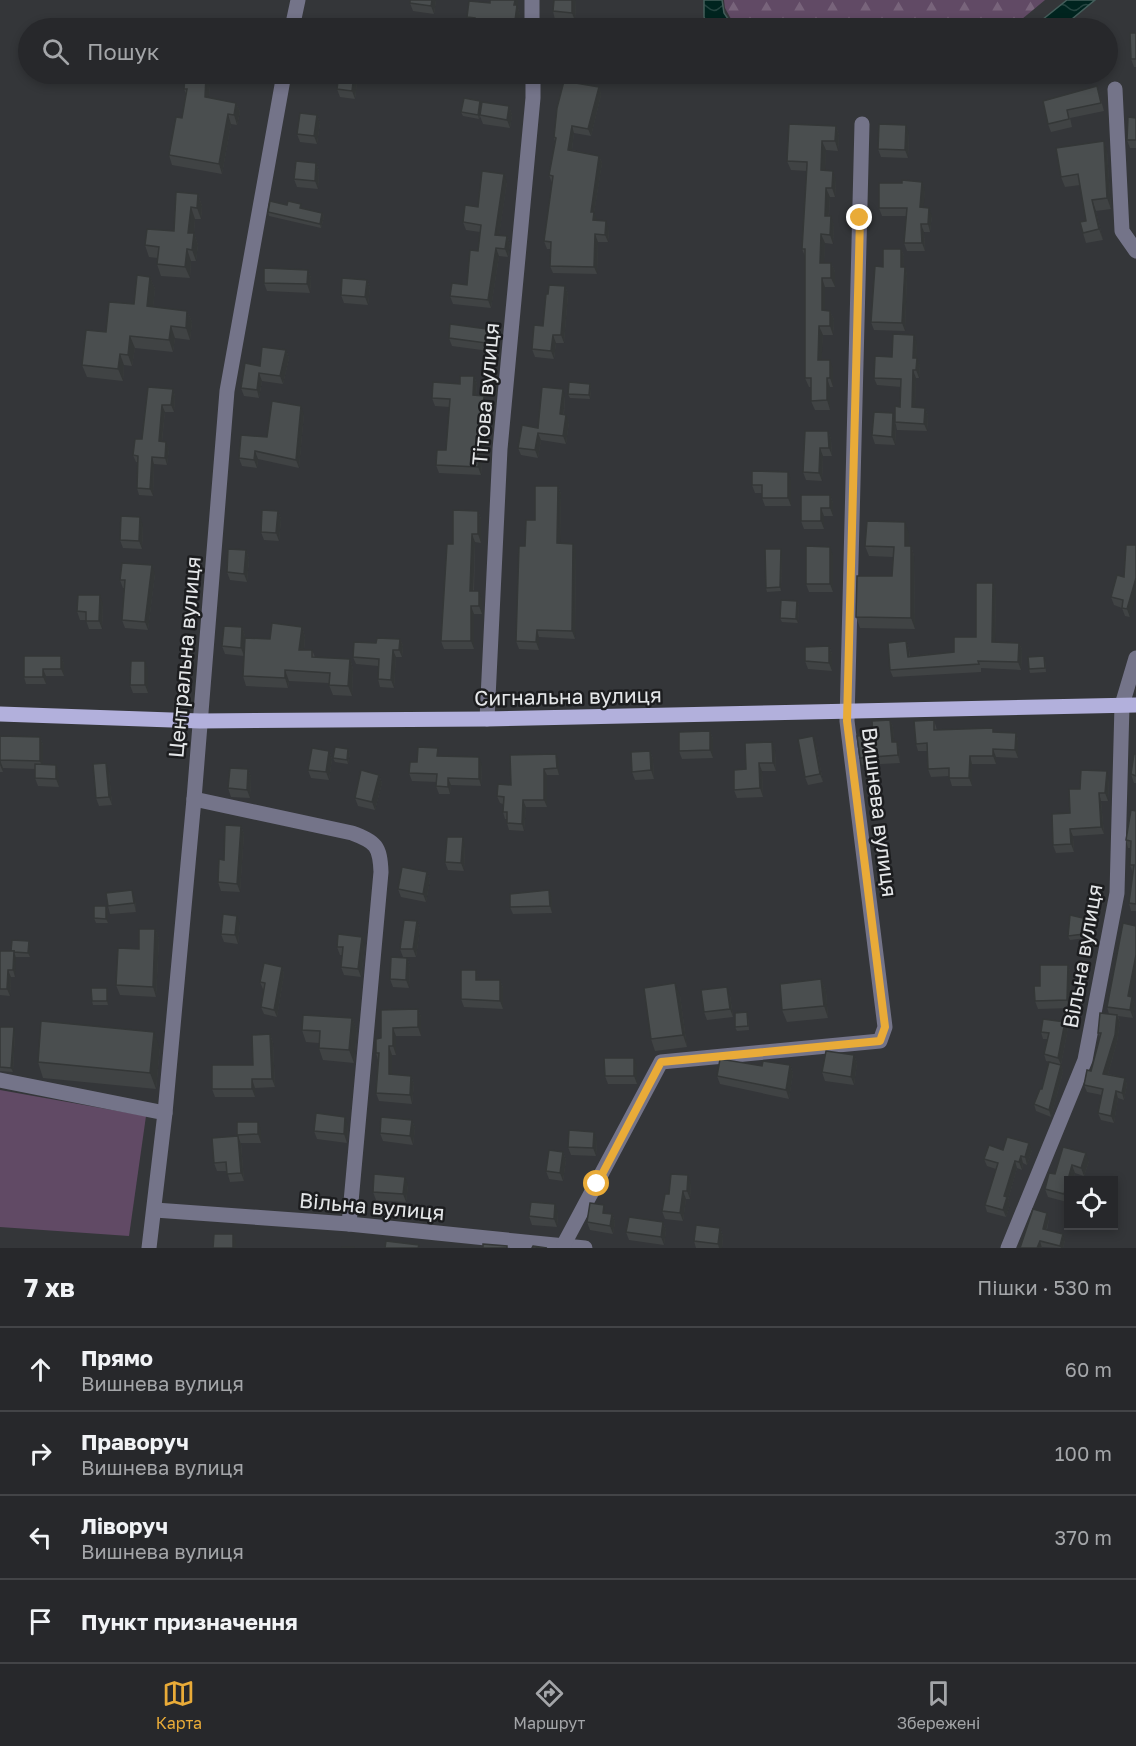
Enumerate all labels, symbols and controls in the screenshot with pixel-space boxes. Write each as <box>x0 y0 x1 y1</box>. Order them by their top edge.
search box <box>18 18 1118 84</box>
icon: search <box>39 35 72 68</box>
text: Пошук <box>87 38 160 65</box>
route end <box>846 204 872 230</box>
street label: Тітова вулиця <box>466 321 504 467</box>
street label: Центральна вулиця <box>162 555 206 759</box>
street label: Сигнальна вулиця <box>474 681 662 711</box>
street label: Вишнева вулиця <box>857 726 903 898</box>
street label: Вільна вулиця <box>1057 882 1107 1030</box>
route start <box>583 1170 609 1196</box>
map controls <box>1064 1176 1118 1230</box>
button: locate <box>1064 1176 1118 1230</box>
street label: Вільна вулиця <box>298 1187 446 1225</box>
text: 7 хв <box>24 1272 75 1303</box>
text: Пішки · 530 m <box>977 1275 1112 1299</box>
text: Прямо <box>81 1344 153 1371</box>
icon: ahead <box>24 1353 57 1386</box>
text: 60 m <box>1065 1357 1112 1381</box>
text: Вишнева вулиця <box>81 1371 244 1395</box>
text: Праворуч <box>81 1428 189 1455</box>
icon: right <box>24 1437 57 1470</box>
text: 100 m <box>1055 1441 1112 1465</box>
text: Вишнева вулиця <box>81 1455 244 1479</box>
text: Ліворуч <box>81 1512 168 1539</box>
icon: left <box>24 1521 57 1554</box>
text: 370 m <box>1055 1525 1112 1549</box>
text: Вишнева вулиця <box>81 1539 244 1563</box>
icon: arrive <box>24 1605 57 1638</box>
text: Пункт призначення <box>81 1608 298 1635</box>
tab: Карта <box>156 1677 202 1733</box>
tab: Маршрут <box>513 1677 585 1733</box>
tab: Збережені <box>897 1677 980 1733</box>

